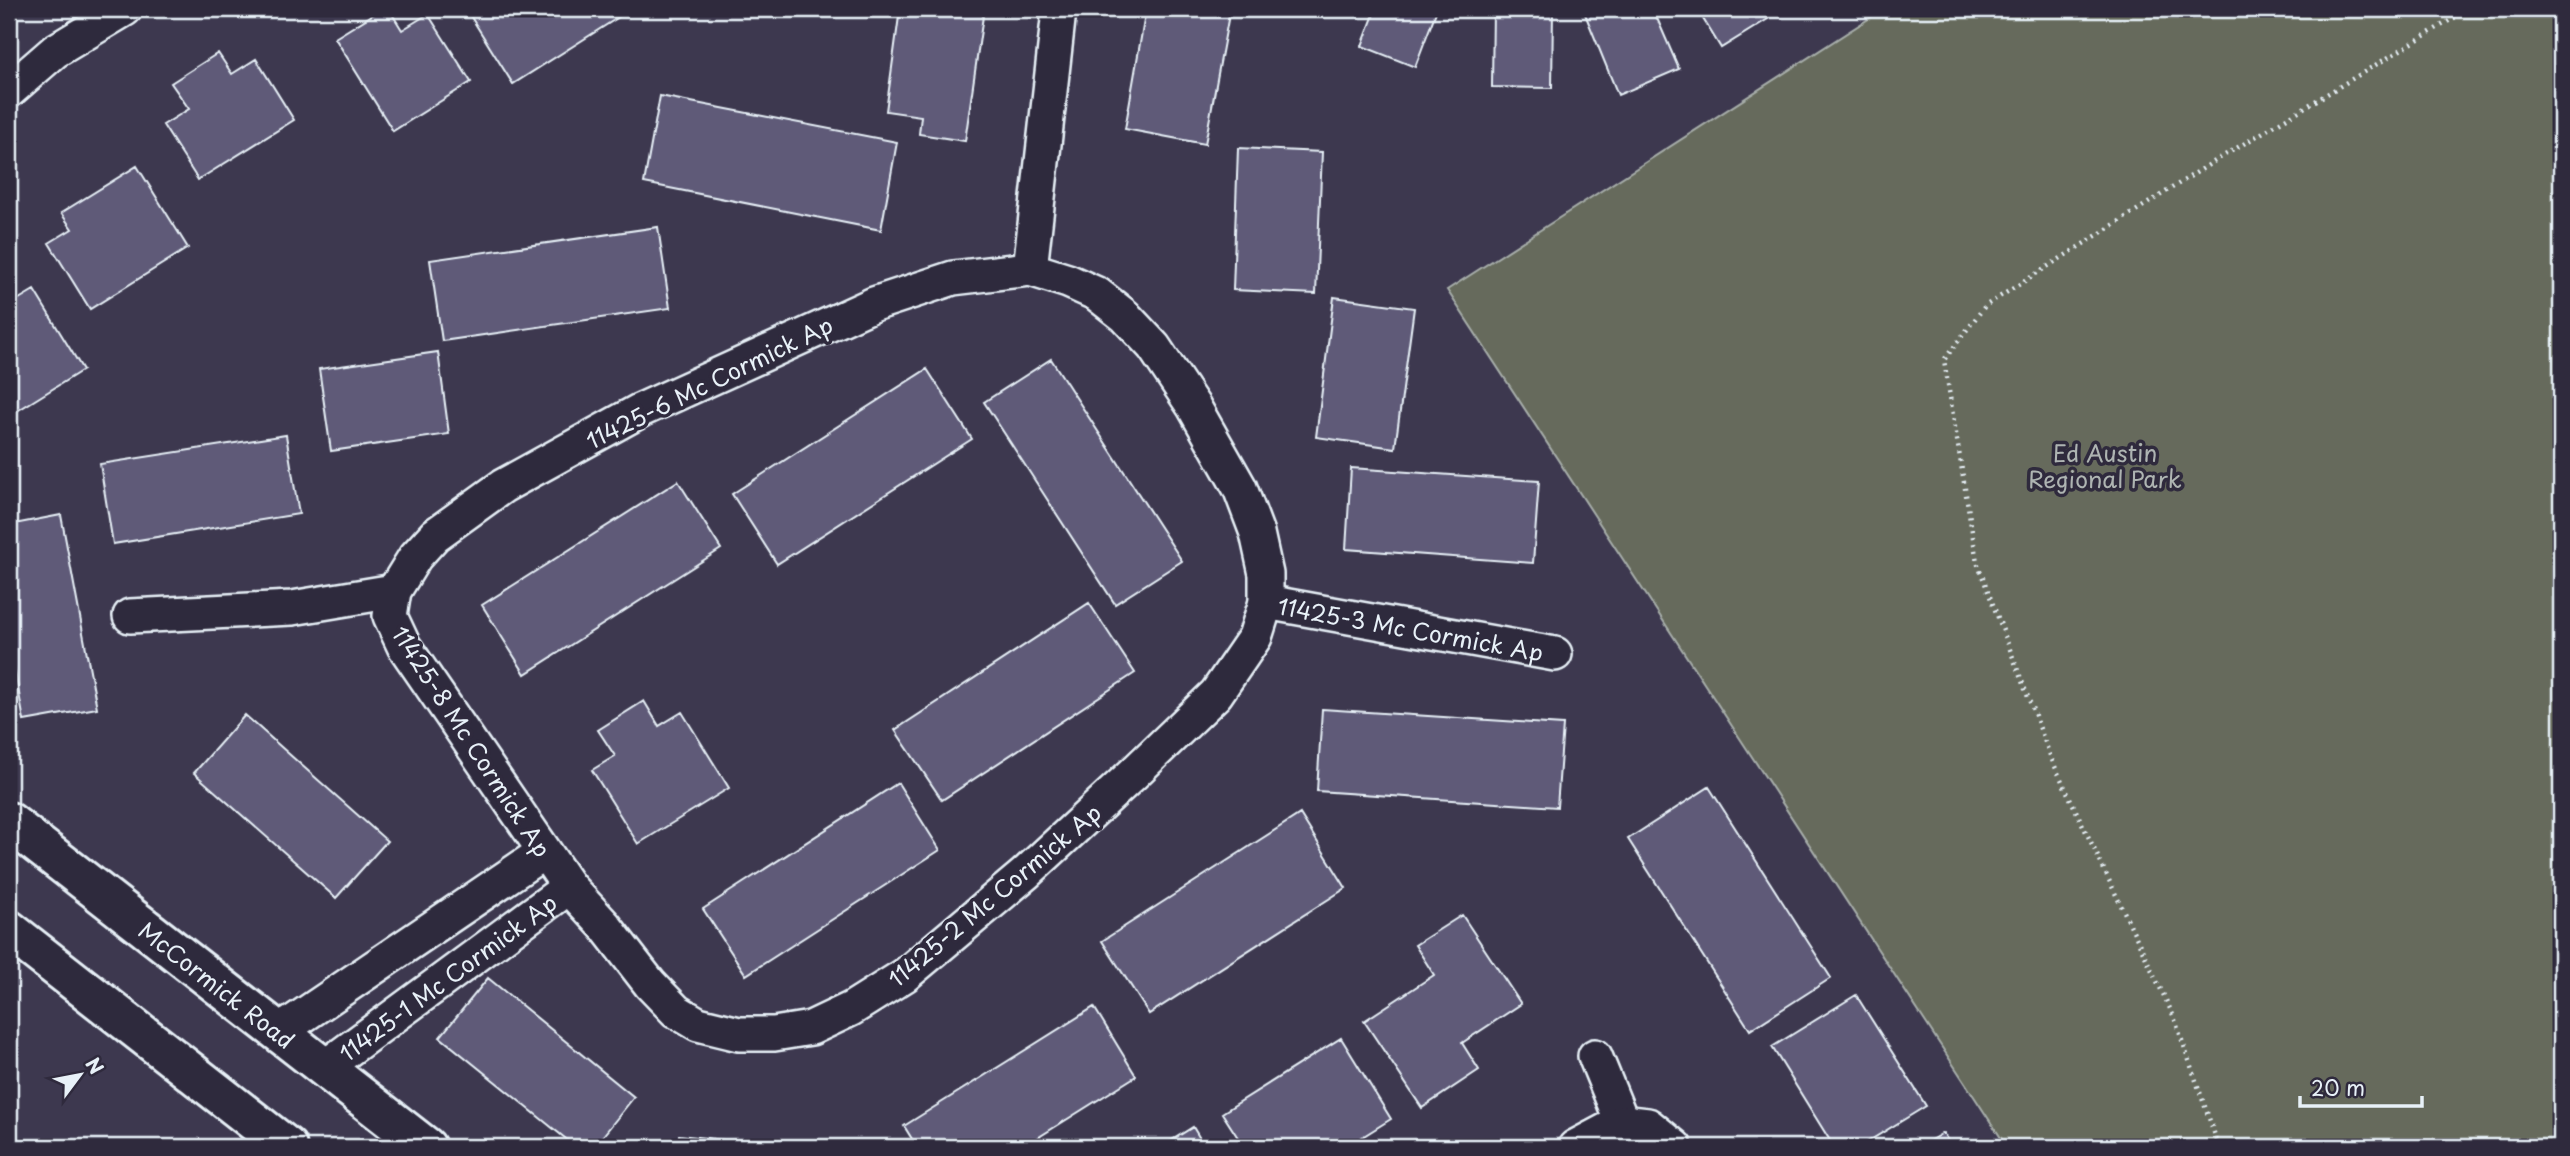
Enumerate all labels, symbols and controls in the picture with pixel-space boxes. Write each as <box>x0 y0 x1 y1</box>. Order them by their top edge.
street label: 11425-6 Mc Cormick Ap <box>580 307 838 457</box>
park label: Ed Austin Regional Park <box>2028 435 2182 496</box>
street label: 11425-3 Mc Cormick Ap <box>1275 587 1546 669</box>
street label: 11425-8 Mc Cormick Ap <box>384 618 560 864</box>
street label: 11425-2 Mc Cormick Ap <box>880 795 1108 995</box>
street label: 11425-1 Mc Cormick Ap <box>331 884 564 1069</box>
street label: McCormick Road <box>132 912 303 1056</box>
north arrow <box>46 1040 116 1110</box>
text: N <box>79 1052 111 1079</box>
scale bar <box>2300 1065 2423 1109</box>
text: 20 m <box>2311 1071 2365 1103</box>

